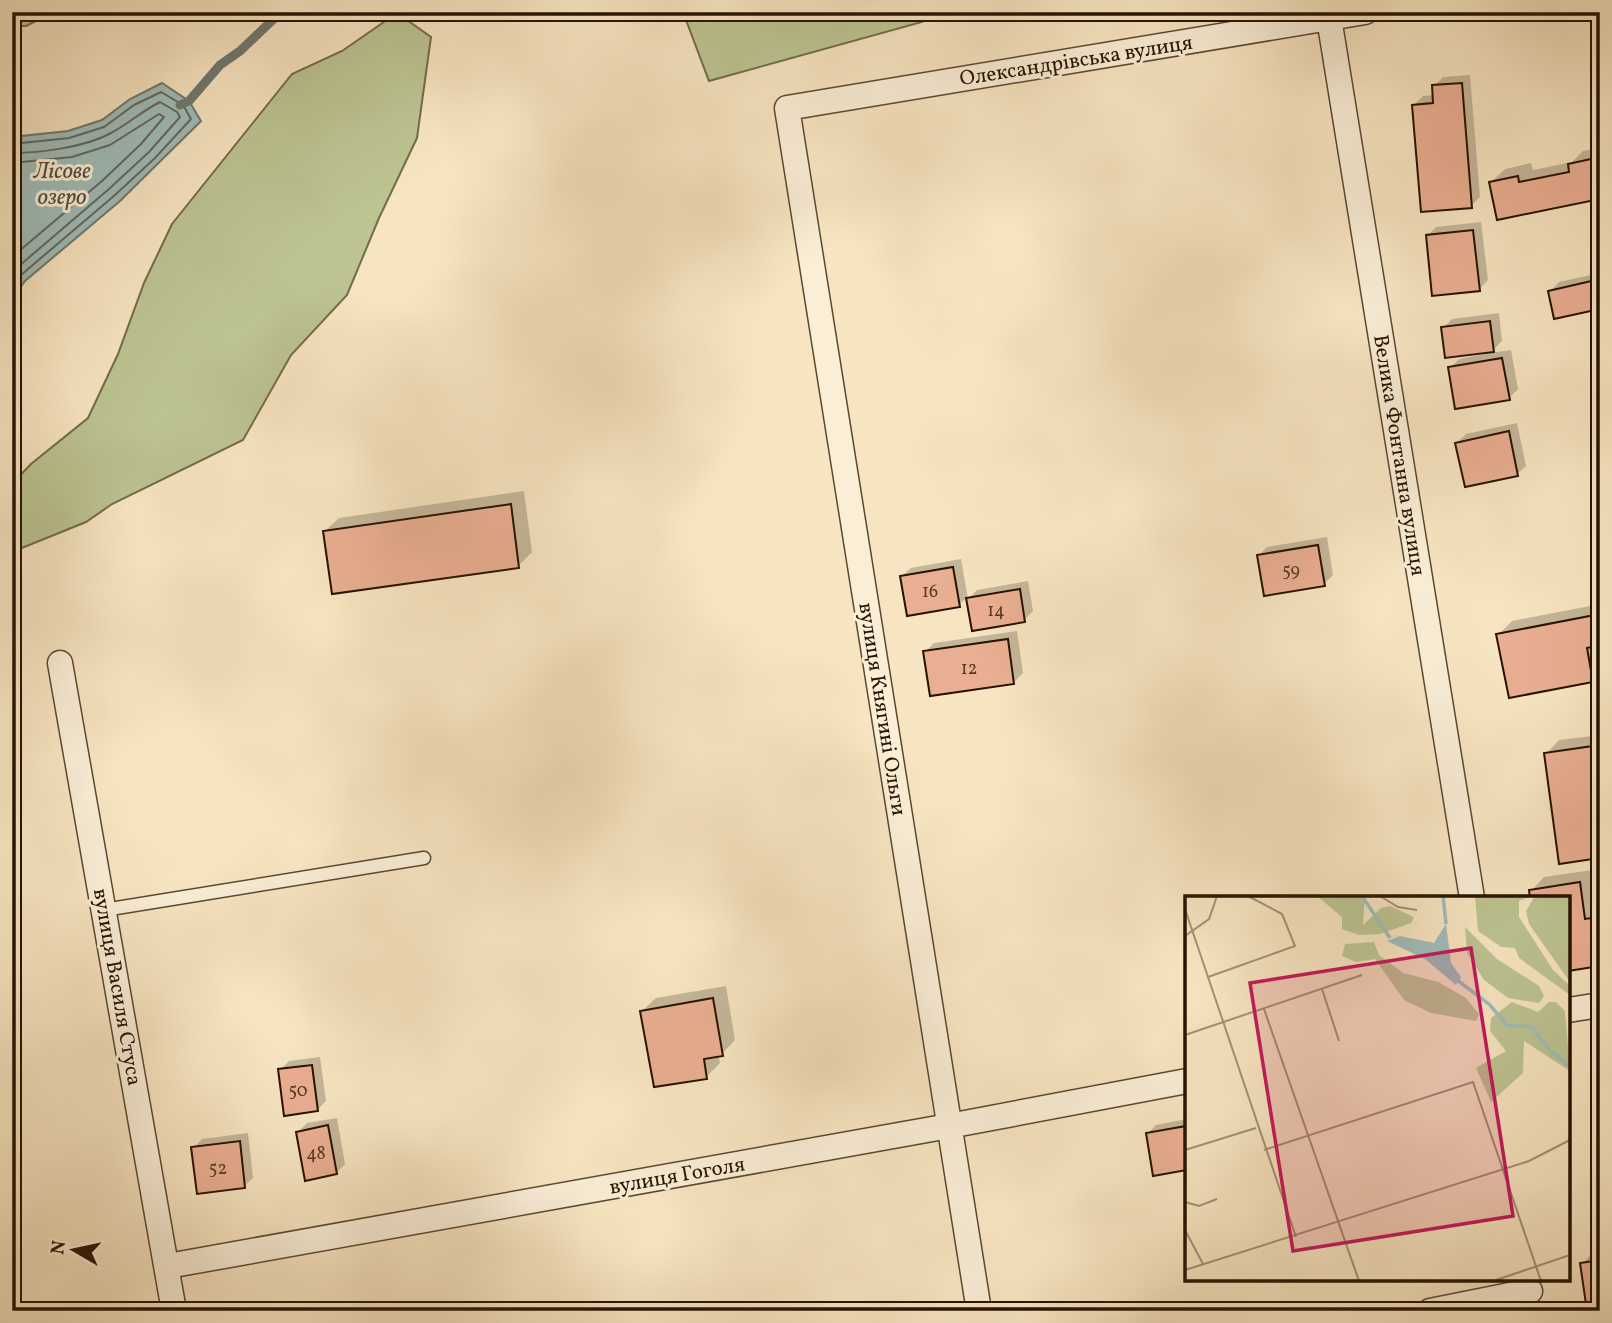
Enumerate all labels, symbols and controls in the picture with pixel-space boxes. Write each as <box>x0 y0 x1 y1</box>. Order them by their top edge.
street label: Олександрівська вулиця <box>958 29 1195 94</box>
water label: Лісове озеро <box>32 156 91 214</box>
street label: Велика Фонтанна вулиця <box>1365 333 1432 578</box>
house number: 59 <box>1282 559 1300 584</box>
house number: 16 <box>922 580 938 605</box>
house number: 14 <box>987 599 1005 624</box>
street label: вулиця Княгині Ольги <box>850 601 913 818</box>
house number: 12 <box>961 657 977 682</box>
street label: вулиця Василя Стуса <box>85 886 148 1088</box>
inset map <box>1185 896 1570 1281</box>
house number: 50 <box>288 1079 308 1104</box>
house number: 48 <box>306 1142 326 1167</box>
street label: вулиця Гоголя <box>607 1150 747 1203</box>
house number: 52 <box>209 1157 227 1182</box>
north arrow <box>38 1214 108 1284</box>
text: N <box>45 1239 73 1257</box>

